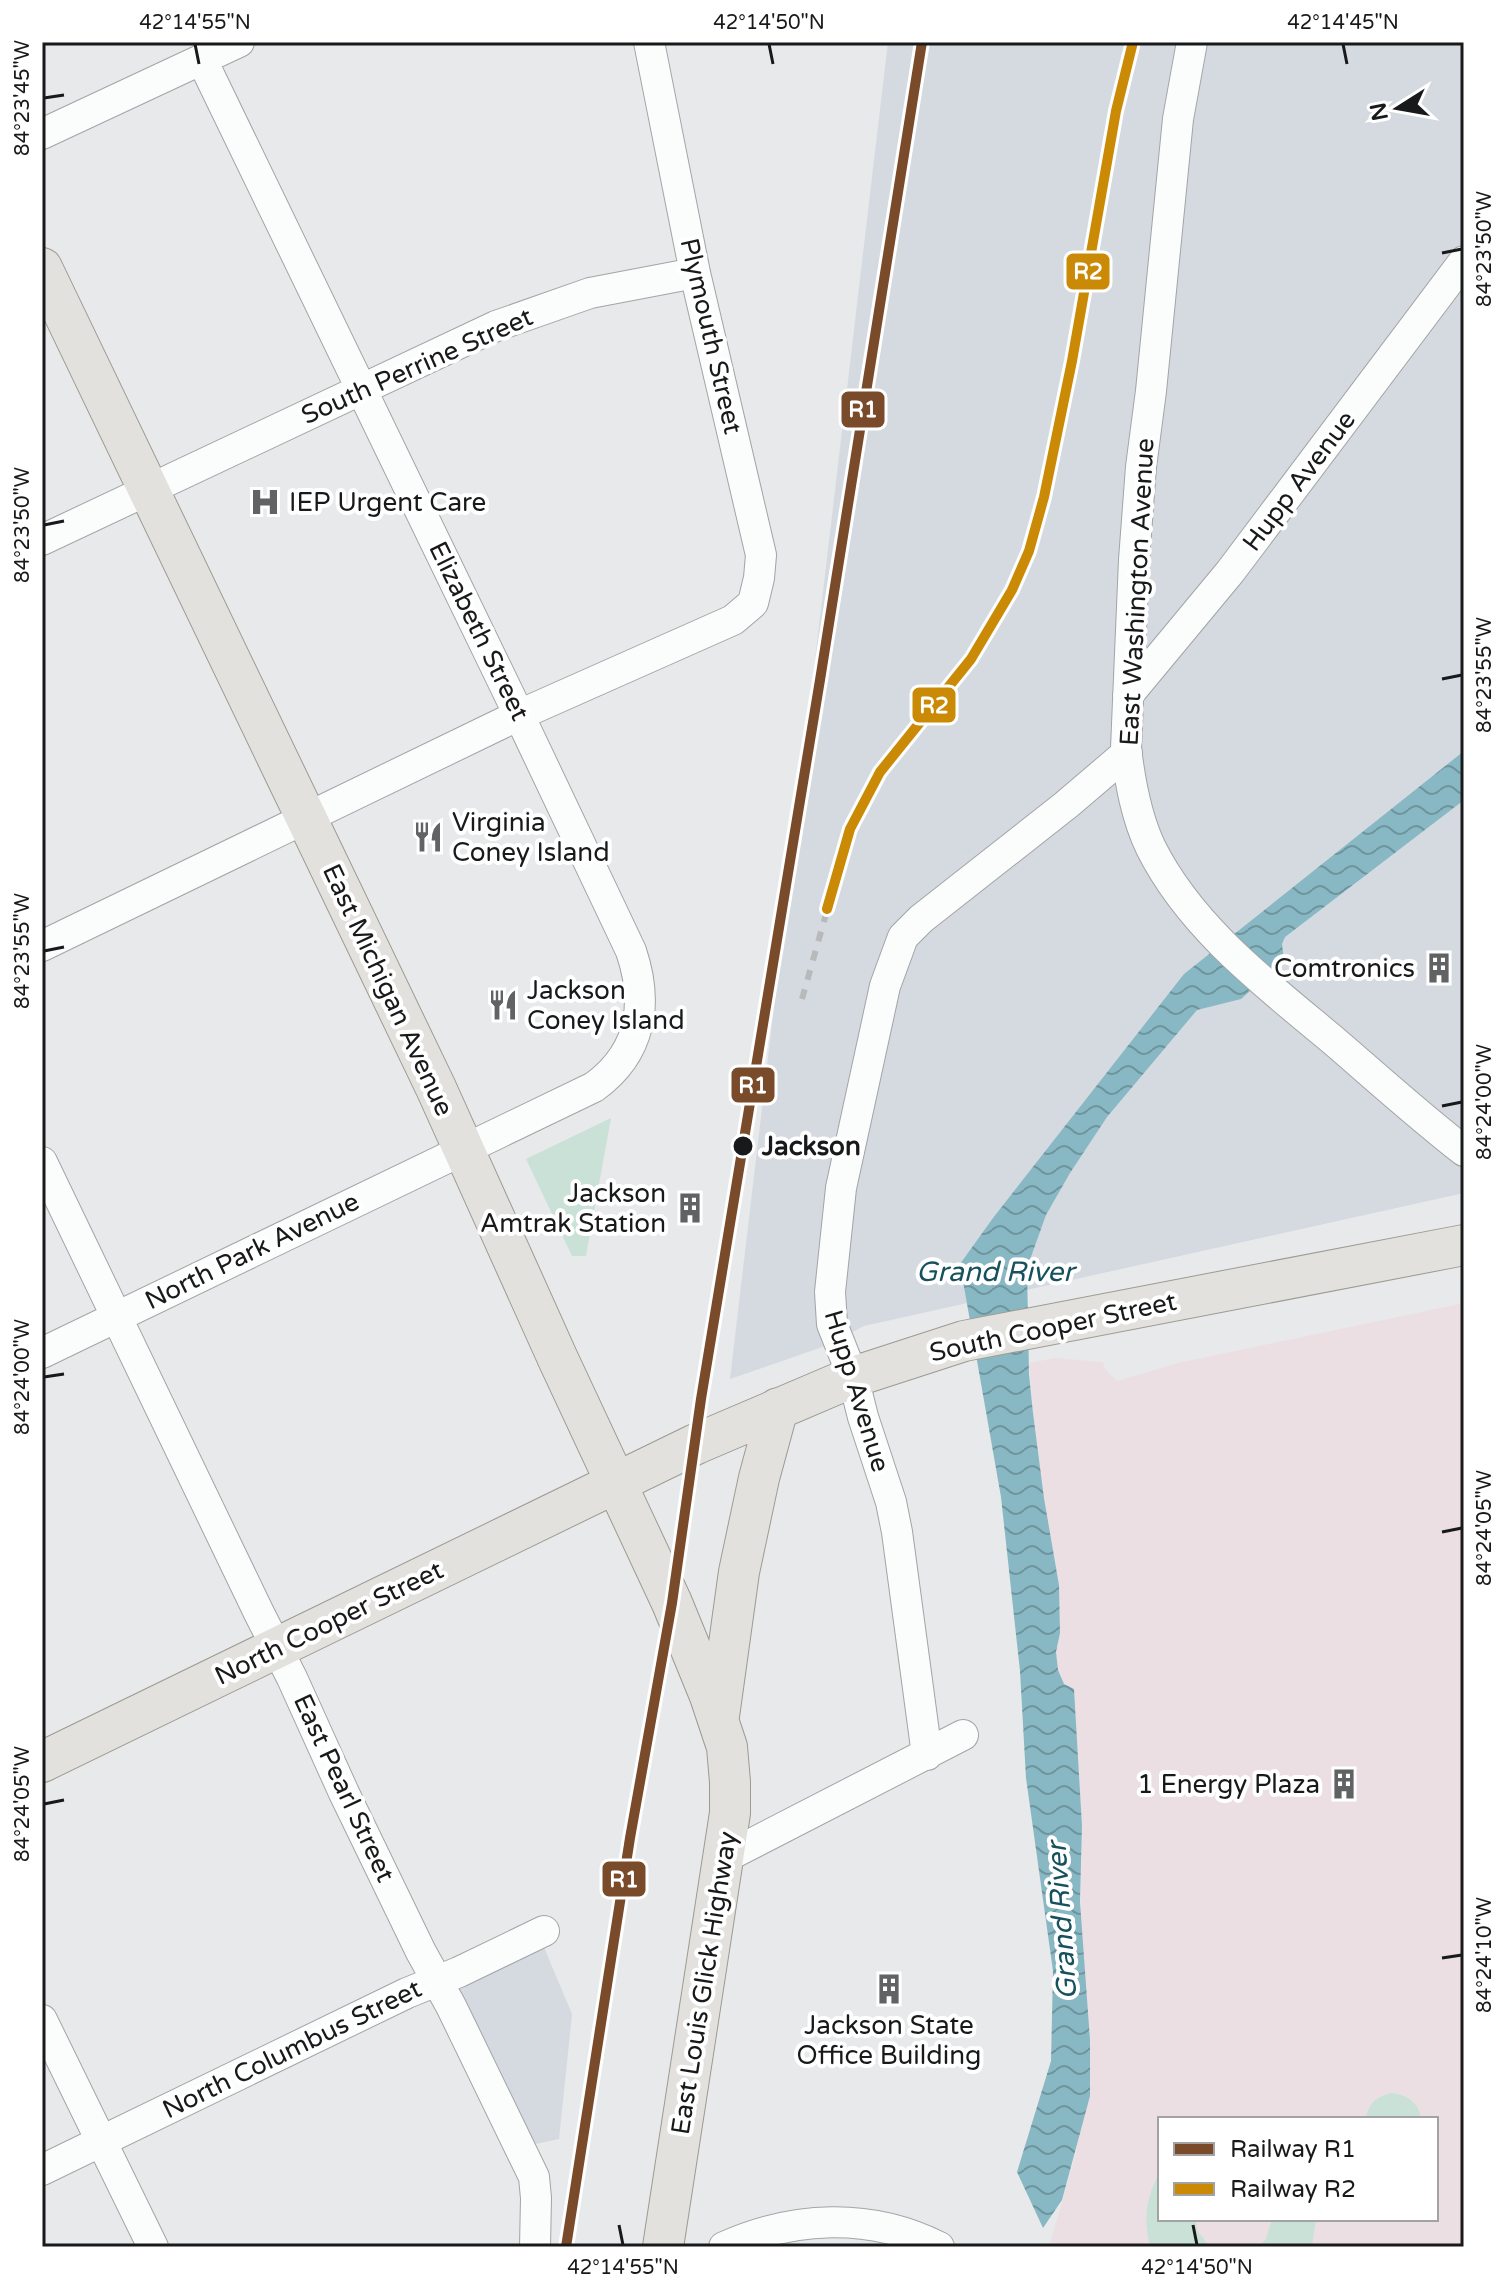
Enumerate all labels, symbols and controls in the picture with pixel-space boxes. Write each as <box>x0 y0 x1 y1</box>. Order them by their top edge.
text: 42°14'55"N <box>139 11 251 35</box>
text: 42°14'50"N <box>713 11 825 35</box>
text: 42°14'45"N <box>1287 11 1399 35</box>
text: 84°23'45"W <box>11 40 35 156</box>
north arrow <box>1358 68 1438 148</box>
text: N <box>1365 100 1394 123</box>
text: 84°23'50"W <box>1473 191 1497 307</box>
street label: Plymouth Street <box>673 235 749 437</box>
line badge: R2 <box>1065 252 1111 291</box>
text: R2 <box>1073 259 1103 285</box>
street label: South Perrine Street <box>296 301 538 431</box>
line badge: R1 <box>840 390 886 429</box>
text: R1 <box>848 397 878 423</box>
street label: Hupp Avenue <box>1236 405 1362 557</box>
street label: East Washington Avenue <box>1113 437 1161 747</box>
text: 84°23'50"W <box>11 467 35 583</box>
hospital icon: IEP Urgent Care <box>248 485 282 519</box>
place label: IEP Urgent Care <box>289 487 486 518</box>
street label: Elizabeth Street <box>422 537 536 726</box>
text: 84°23'55"W <box>1473 617 1497 733</box>
line badge: R2 <box>911 686 957 724</box>
text: R2 <box>919 693 949 719</box>
place label: Virginia Coney Island <box>452 807 610 868</box>
restaurant icon: Virginia Coney Island <box>411 820 445 854</box>
street label: East Michigan Avenue <box>316 859 460 1121</box>
text: 84°23'55"W <box>11 893 35 1009</box>
building icon: Comtronics <box>1422 951 1456 985</box>
place label: Comtronics <box>1274 953 1415 984</box>
place label: Jackson Coney Island <box>527 975 685 1036</box>
restaurant icon: Jackson Coney Island <box>486 988 520 1022</box>
text: 84°24'00"W <box>1473 1044 1497 1160</box>
line badge: R1 <box>730 1066 776 1104</box>
text: R1 <box>738 1073 768 1099</box>
place label: Jackson <box>761 1131 861 1162</box>
marker: Jackson <box>731 1134 755 1158</box>
place label: Jackson Amtrak Station <box>480 1178 666 1239</box>
street label: North Park Avenue <box>140 1186 364 1316</box>
building icon: Jackson Amtrak Station <box>673 1191 707 1225</box>
water label: Grand River <box>916 1255 1077 1289</box>
street label: South Cooper Street <box>927 1286 1179 1368</box>
street label: Hupp Avenue <box>818 1306 896 1476</box>
text: 84°24'00"W <box>11 1319 35 1435</box>
text: 84°24'05"W <box>1473 1470 1497 1586</box>
street label: North Cooper Street <box>210 1554 448 1692</box>
street label: East Pearl Street <box>287 1689 401 1887</box>
text: 84°24'05"W <box>11 1746 35 1862</box>
building icon: 1 Energy Plaza <box>1327 1767 1361 1801</box>
place label: 1 Energy Plaza <box>1137 1769 1320 1800</box>
street label: East Louis Glick Highway <box>665 1829 743 2137</box>
water label: Grand River <box>1039 1838 1084 2001</box>
line badge: R1 <box>601 1860 647 1898</box>
text: R1 <box>609 1867 639 1893</box>
text: 84°24'10"W <box>1473 1897 1497 2013</box>
building icon: Jackson State Office Building <box>872 1972 906 2006</box>
street label: North Columbus Street <box>157 1973 427 2125</box>
place label: Jackson State Office Building <box>797 2010 981 2071</box>
legend <box>1158 2117 1438 2221</box>
text: Railway R1 <box>1230 2135 1356 2164</box>
text: Railway R2 <box>1230 2175 1356 2204</box>
text: 42°14'55"N <box>567 2256 679 2280</box>
text: 42°14'50"N <box>1141 2256 1253 2280</box>

